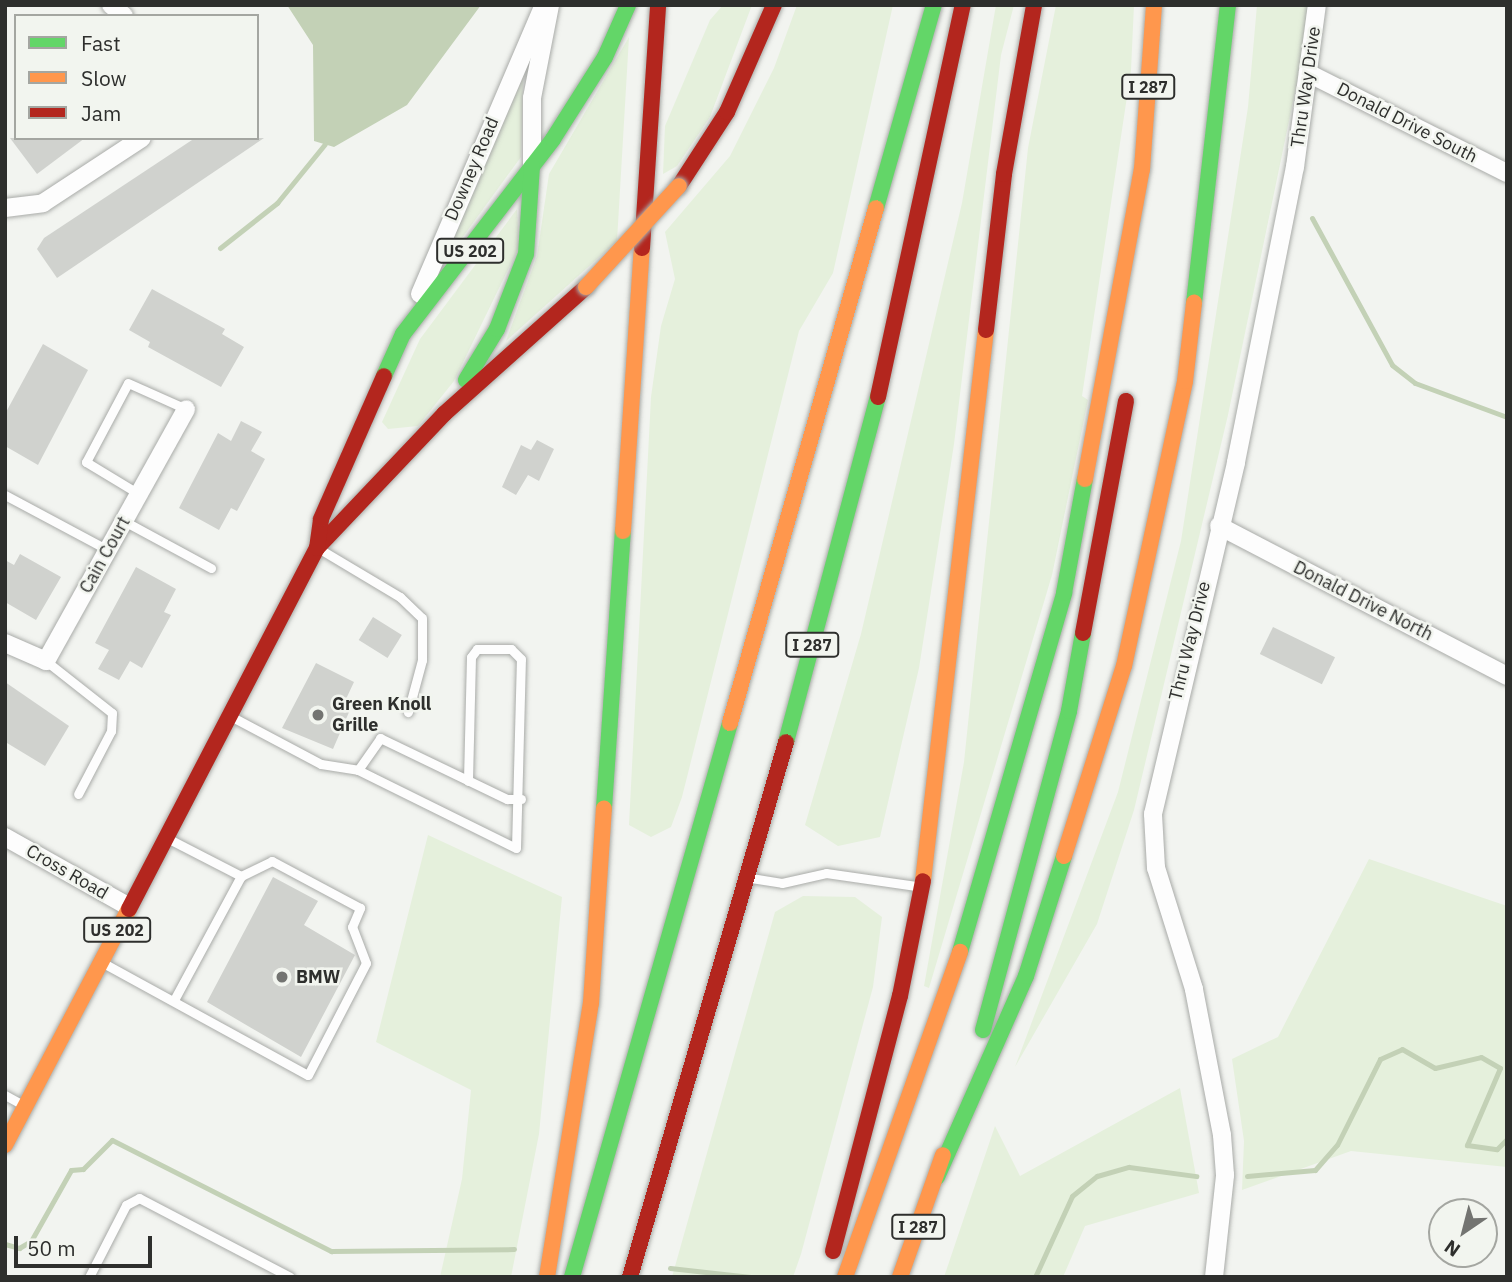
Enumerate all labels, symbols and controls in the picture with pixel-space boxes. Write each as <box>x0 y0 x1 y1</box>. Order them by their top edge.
legend <box>14 14 259 140</box>
street label: Thru Way Drive <box>1287 25 1325 149</box>
text: Fast <box>81 29 121 57</box>
text: Slow <box>81 64 127 92</box>
road number: I 287 <box>1120 74 1176 100</box>
street label: Donald Drive South <box>1333 78 1481 168</box>
text: Jam <box>81 99 121 127</box>
street label: Downey Road <box>440 114 504 224</box>
road number: US 202 <box>435 238 505 264</box>
street label: Cain Court <box>75 513 135 597</box>
street label: Donald Drive North <box>1290 557 1436 645</box>
street label: Thru Way Drive <box>1165 579 1215 703</box>
road number: I 287 <box>784 632 840 658</box>
place label: Green Knoll Grille <box>332 694 431 736</box>
marker: Green Knoll Grille <box>310 707 326 723</box>
street label: Cross Road <box>22 840 112 904</box>
road number: US 202 <box>82 918 152 942</box>
place label: BMW <box>296 966 340 988</box>
marker: BMW <box>274 969 290 985</box>
north arrow <box>1428 1198 1498 1268</box>
road number: I 287 <box>890 1214 946 1240</box>
scale bar <box>18 1222 156 1266</box>
text: 50 m <box>27 1234 76 1262</box>
text: N <box>1440 1235 1465 1262</box>

